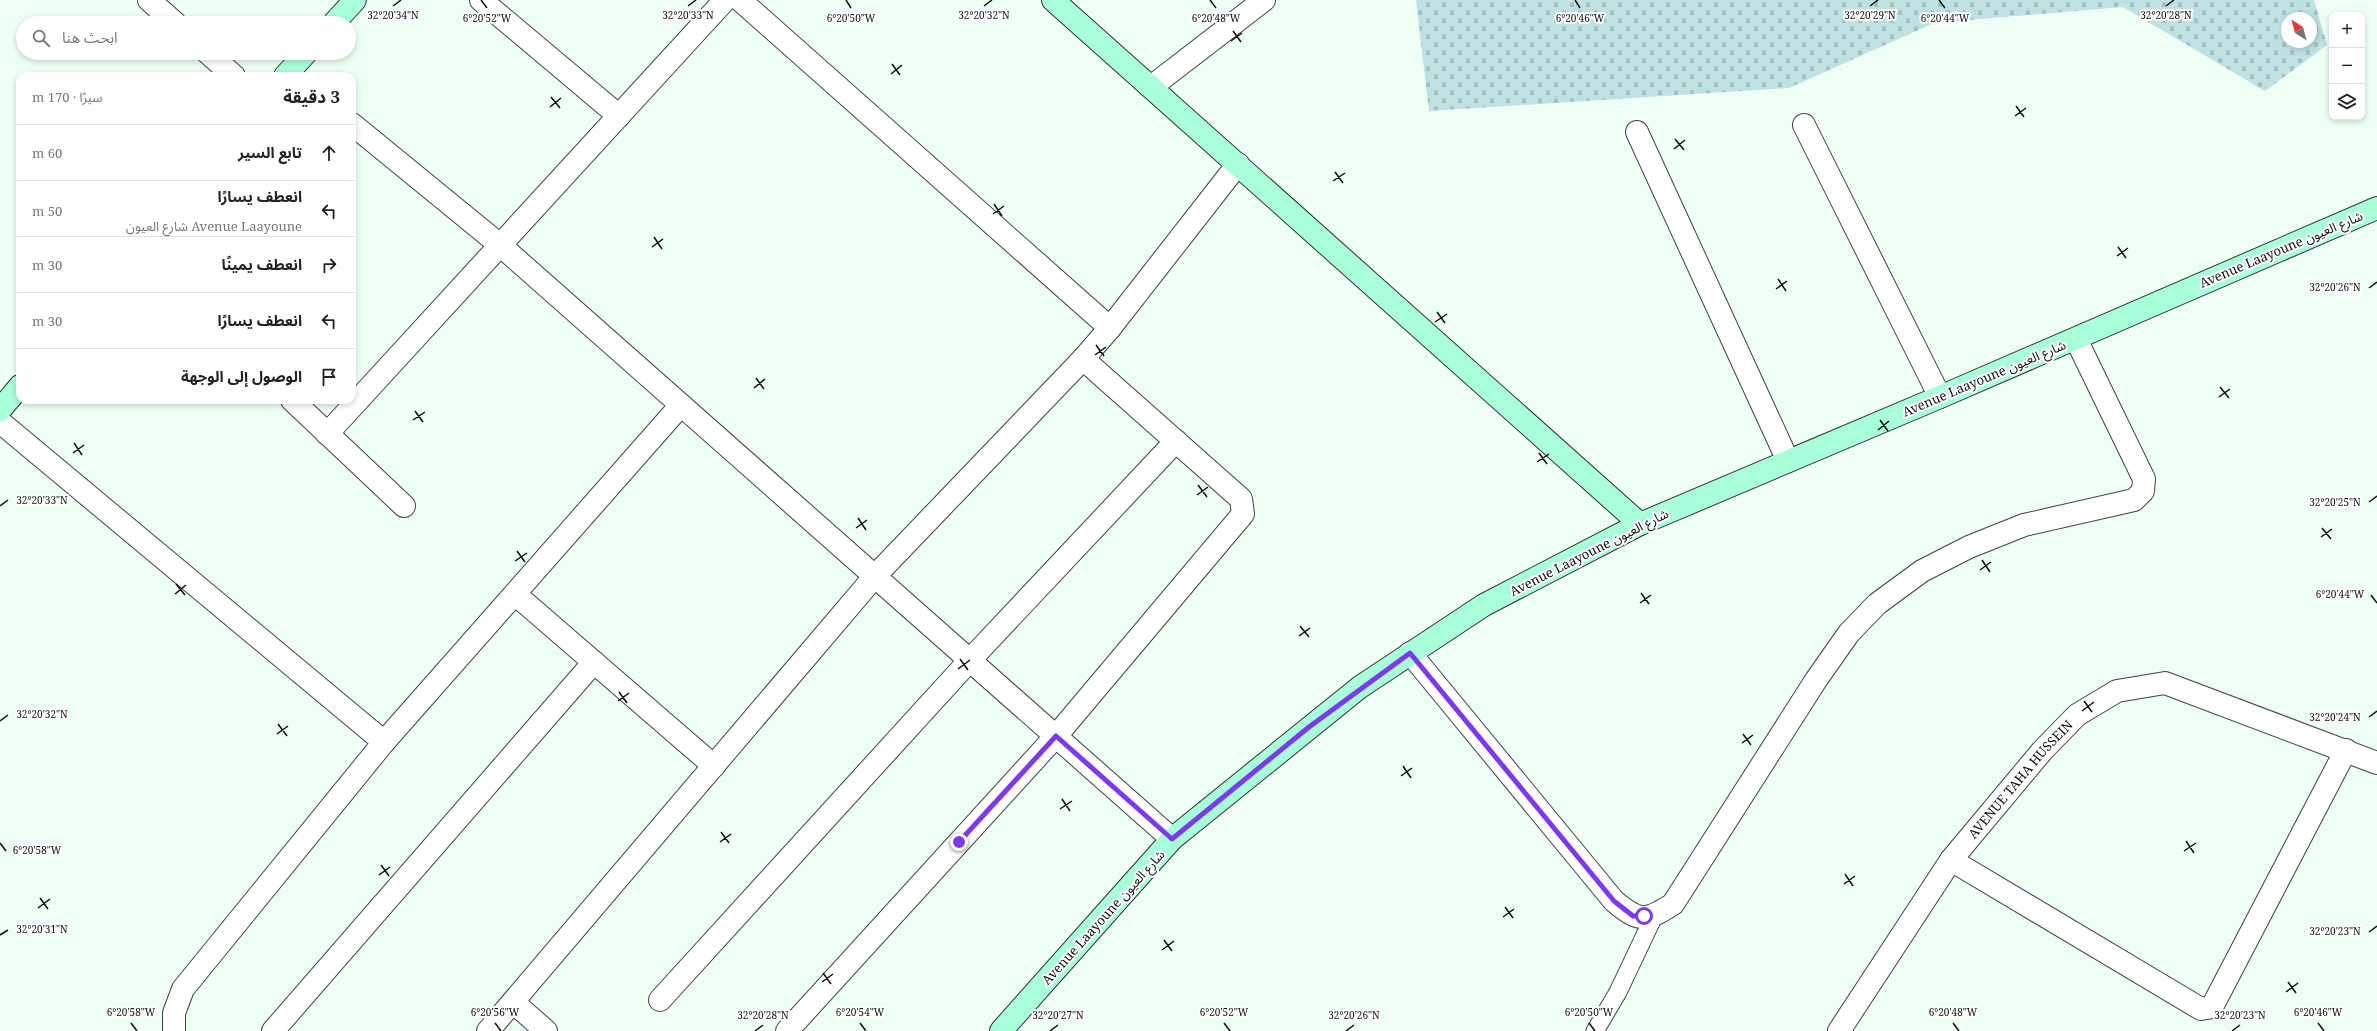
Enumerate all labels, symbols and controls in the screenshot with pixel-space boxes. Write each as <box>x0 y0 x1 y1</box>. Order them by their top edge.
text: 32°20'34"N <box>367 8 419 22</box>
text: 32°20'33"N <box>662 8 714 22</box>
text: 32°20'32"N <box>958 8 1010 22</box>
text: 32°20'29"N <box>1844 8 1896 22</box>
text: 32°20'28"N <box>2140 8 2192 22</box>
text: 6°20'52"W <box>463 11 512 25</box>
text: 6°20'50"W <box>827 11 876 25</box>
text: 6°20'48"W <box>1192 11 1241 25</box>
text: 6°20'46"W <box>1556 11 1605 25</box>
text: 6°20'44"W <box>1921 11 1970 25</box>
north arrow <box>2281 12 2317 48</box>
map controls <box>2329 12 2365 120</box>
button: + <box>2329 12 2365 48</box>
search box <box>16 16 356 60</box>
icon: search <box>30 27 52 49</box>
text: ابحث هنا <box>62 27 118 47</box>
button: − <box>2329 48 2365 84</box>
button: layers <box>2329 84 2365 120</box>
text: 3 دقيقة <box>283 85 340 108</box>
text: سيرًا · 170 m <box>32 88 102 106</box>
text: تابع السير <box>238 142 302 162</box>
icon: ahead <box>318 142 340 164</box>
text: 60 m <box>32 144 62 162</box>
text: انعطف يسارًا <box>218 186 302 206</box>
icon: left <box>318 200 340 222</box>
text: 50 m <box>32 202 62 220</box>
street label: Avenue Laayoune شارع العيون <box>2196 206 2366 294</box>
text: Avenue Laayoune شارع العيون <box>126 217 302 235</box>
text: انعطف يمينًا <box>221 254 302 274</box>
icon: right <box>318 254 340 276</box>
text: 30 m <box>32 256 62 274</box>
text: 32°20'26"N <box>2309 280 2361 294</box>
text: انعطف يسارًا <box>218 310 302 330</box>
icon: left <box>318 310 340 332</box>
text: 30 m <box>32 312 62 330</box>
street label: Avenue Laayoune شارع العيون <box>1899 335 2069 423</box>
text: الوصول إلى الوجهة <box>181 366 302 386</box>
icon: arrive <box>318 366 340 388</box>
text: 32°20'33"N <box>16 493 68 507</box>
text: 32°20'25"N <box>2309 495 2361 509</box>
street label: Avenue Laayoune شارع العيون <box>1507 504 1672 602</box>
text: 6°20'44"W <box>2316 587 2365 601</box>
text: 32°20'32"N <box>16 707 68 721</box>
text: 32°20'24"N <box>2309 710 2361 724</box>
street label: AVENUE TAHA HUSSEIN <box>1964 716 2077 842</box>
route end <box>950 833 968 851</box>
text: 6°20'58"W <box>13 843 62 857</box>
street label: Avenue Laayoune شارع العيون <box>1037 846 1170 990</box>
route start <box>1635 907 1653 925</box>
text: 32°20'31"N <box>16 922 68 936</box>
text: 32°20'23"N <box>2309 924 2361 938</box>
text: 6°20'58"W <box>107 1005 156 1019</box>
text: 6°20'56"W <box>471 1005 520 1019</box>
text: 6°20'54"W <box>836 1005 885 1019</box>
text: 6°20'52"W <box>1200 1005 1249 1019</box>
text: 6°20'50"W <box>1565 1005 1614 1019</box>
text: 6°20'48"W <box>1929 1005 1978 1019</box>
text: 6°20'46"W <box>2294 1005 2343 1019</box>
text: 32°20'28"N <box>737 1008 789 1022</box>
text: 32°20'27"N <box>1032 1008 1084 1022</box>
text: 32°20'26"N <box>1328 1008 1380 1022</box>
text: 32°20'23"N <box>2214 1008 2266 1022</box>

